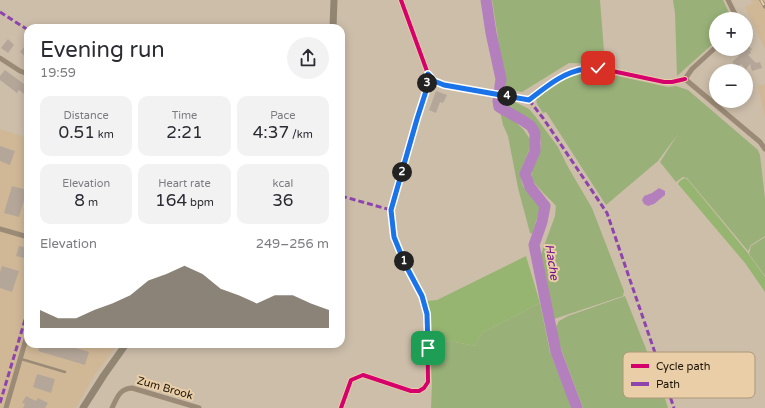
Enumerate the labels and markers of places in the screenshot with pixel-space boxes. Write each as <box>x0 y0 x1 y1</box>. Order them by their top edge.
pin <box>581 51 615 85</box>
pin: 3 <box>417 73 437 93</box>
pin: 4 <box>497 86 517 106</box>
pin: 2 <box>392 162 412 182</box>
pin: 1 <box>394 251 414 271</box>
pin <box>411 331 445 365</box>

